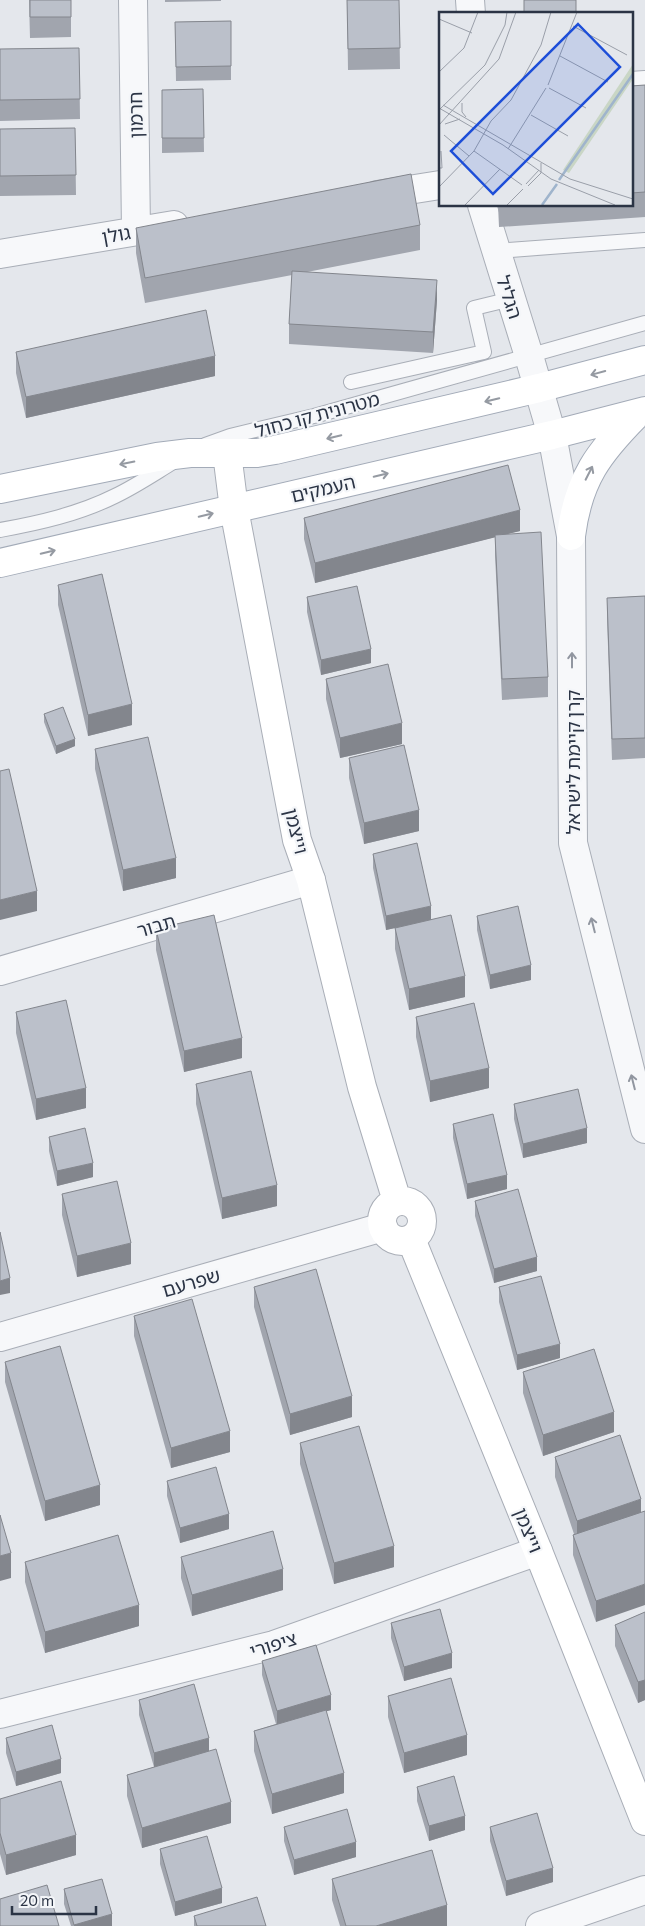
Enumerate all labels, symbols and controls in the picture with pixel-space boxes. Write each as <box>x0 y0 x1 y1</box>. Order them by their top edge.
inset map <box>439 12 632 206</box>
street label: חרמון <box>123 91 147 139</box>
street label: גולן <box>100 220 132 248</box>
street label: הגליל <box>492 272 528 322</box>
one-way arrow <box>590 369 606 378</box>
street label: מטרונית קו כחול <box>252 386 382 442</box>
one-way arrow <box>484 396 500 405</box>
one-way arrow <box>326 433 342 442</box>
one-way arrow <box>119 459 135 469</box>
one-way arrow <box>584 465 594 480</box>
street label: העמקים <box>288 469 358 507</box>
one-way arrow <box>373 470 389 479</box>
one-way arrow <box>197 510 213 520</box>
one-way arrow <box>39 547 55 556</box>
one-way arrow <box>567 652 577 668</box>
street label: קרן קיימת לישראל <box>561 689 584 834</box>
street label: וייצמן <box>280 806 314 856</box>
street label: תבור <box>134 909 178 941</box>
one-way arrow <box>588 917 597 933</box>
one-way arrow <box>628 1075 637 1091</box>
street label: שפרעם <box>159 1263 223 1301</box>
street label: וייצמן <box>510 1504 548 1556</box>
street label: ציפורי <box>247 1626 299 1662</box>
scale bar <box>12 1884 96 1916</box>
text: 20 m <box>20 1891 54 1909</box>

